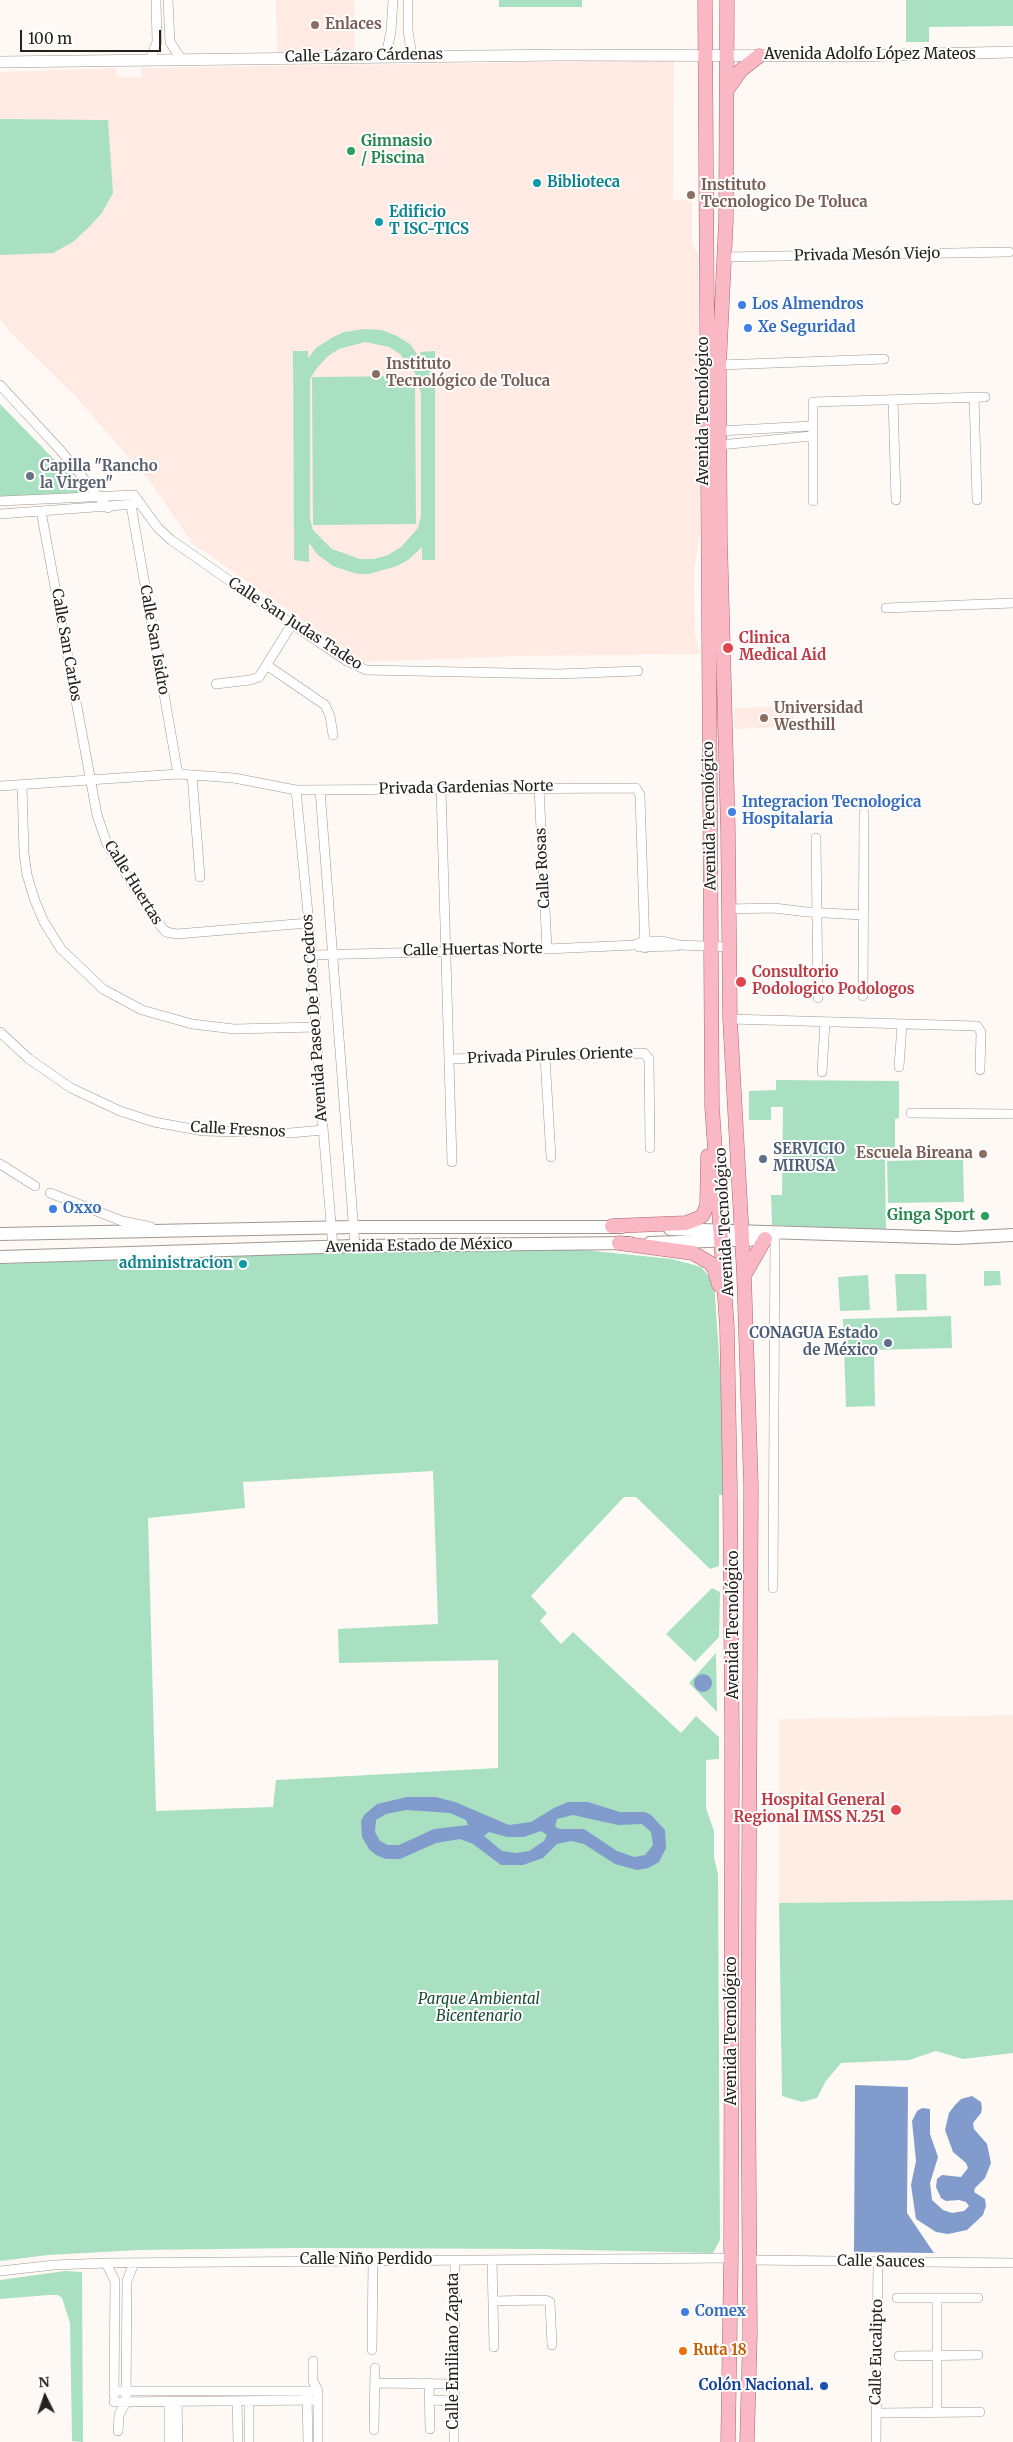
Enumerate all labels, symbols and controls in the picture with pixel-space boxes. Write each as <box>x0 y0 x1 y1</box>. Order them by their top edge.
place label: Enlaces <box>325 16 382 34</box>
marker: Enlaces <box>309 19 321 31</box>
scale bar <box>22 20 164 52</box>
text: 100 m <box>28 29 72 48</box>
street label: Calle Lázaro Cárdenas <box>285 46 443 66</box>
street label: Avenida Adolfo López Mateos <box>764 46 976 64</box>
place label: Gimnasio / Piscina <box>361 133 432 168</box>
marker: Gimnasio / Piscina <box>345 145 357 157</box>
place label: Biblioteca <box>547 174 620 192</box>
marker: Biblioteca <box>531 177 543 189</box>
place label: Instituto Tecnologico De Toluca <box>701 177 868 212</box>
marker: Instituto Tecnologico De Toluca <box>685 189 697 201</box>
place label: Edificio T ISC-TICS <box>389 204 469 239</box>
marker: Edificio T ISC-TICS <box>373 216 385 228</box>
street label: Privada Mesón Viejo <box>794 245 940 265</box>
place label: Los Almendros <box>752 296 864 314</box>
marker: Los Almendros <box>736 299 748 311</box>
place label: Xe Seguridad <box>758 319 856 337</box>
marker: Xe Seguridad <box>742 322 754 334</box>
street label: Avenida Tecnológico <box>695 336 713 486</box>
place label: Instituto Tecnológico de Toluca <box>386 356 550 391</box>
marker: Instituto Tecnológico de Toluca <box>370 368 382 380</box>
place label: Capilla "Rancho la Virgen" <box>40 458 158 493</box>
marker: Capilla "Rancho la Virgen" <box>24 470 36 482</box>
street label: Calle San Judas Tadeo <box>225 574 365 674</box>
street label: Calle San Isidro <box>136 584 172 696</box>
street label: Calle San Carlos <box>47 587 85 703</box>
place label: Clinica Medical Aid <box>739 630 826 665</box>
marker: Clinica Medical Aid <box>721 641 735 655</box>
place label: Universidad Westhill <box>774 700 863 735</box>
marker: Universidad Westhill <box>758 712 770 724</box>
street label: Avenida Tecnológico <box>700 741 720 891</box>
street label: Privada Gardenias Norte <box>379 777 553 799</box>
place label: Integracion Tecnologica Hospitalaria <box>742 794 921 829</box>
marker: Integracion Tecnologica Hospitalaria <box>726 806 738 818</box>
street label: Calle Rosas <box>532 827 554 909</box>
street label: Calle Huertas <box>100 838 166 928</box>
street label: Avenida Paseo De Los Cedros <box>299 914 331 1122</box>
street label: Calle Huertas Norte <box>403 940 543 960</box>
place label: Consultorio Podologico Podologos <box>752 964 915 999</box>
marker: Consultorio Podologico Podologos <box>734 975 748 989</box>
street label: Privada Pirules Oriente <box>467 1044 633 1068</box>
street label: Calle Fresnos <box>190 1119 286 1141</box>
place label: SERVICIO MIRUSA <box>773 1141 845 1176</box>
place label: Escuela Bireana <box>856 1145 973 1163</box>
street label: Avenida Tecnológico <box>712 1147 738 1297</box>
marker: Escuela Bireana <box>977 1148 989 1160</box>
marker: SERVICIO MIRUSA <box>757 1153 769 1165</box>
place label: Oxxo <box>63 1200 102 1218</box>
marker: Oxxo <box>47 1203 59 1215</box>
place label: Ginga Sport <box>887 1207 975 1225</box>
marker: Ginga Sport <box>979 1210 991 1222</box>
street label: Avenida Estado de México <box>325 1235 513 1257</box>
place label: administracion <box>119 1255 233 1273</box>
marker: administracion <box>237 1258 249 1270</box>
place label: CONAGUA Estado de México <box>749 1325 878 1360</box>
marker: CONAGUA Estado de México <box>882 1337 894 1349</box>
street label: Avenida Tecnológico <box>725 1550 743 1700</box>
place label: Hospital General Regional IMSS N.251 <box>734 1792 885 1827</box>
marker: Hospital General Regional IMSS N.251 <box>889 1803 903 1817</box>
street label: Avenida Tecnológico <box>723 1956 741 2106</box>
park label: Parque Ambiental Bicentenario <box>418 1991 540 2026</box>
street label: Calle Niño Perdido <box>300 2251 432 2269</box>
street label: Calle Sauces <box>837 2252 925 2272</box>
street label: Calle Emiliano Zapata <box>445 2273 463 2429</box>
street label: Calle Eucalipto <box>867 2299 887 2405</box>
place label: Comex <box>695 2303 746 2321</box>
marker: Comex <box>679 2306 691 2318</box>
place label: Ruta 18 <box>693 2342 747 2360</box>
marker: Ruta 18 <box>677 2345 689 2357</box>
north arrow <box>20 2372 70 2422</box>
text: N <box>38 2373 50 2391</box>
place label: Colón Nacional. <box>699 2377 814 2395</box>
marker: Colón Nacional. <box>818 2380 830 2392</box>

